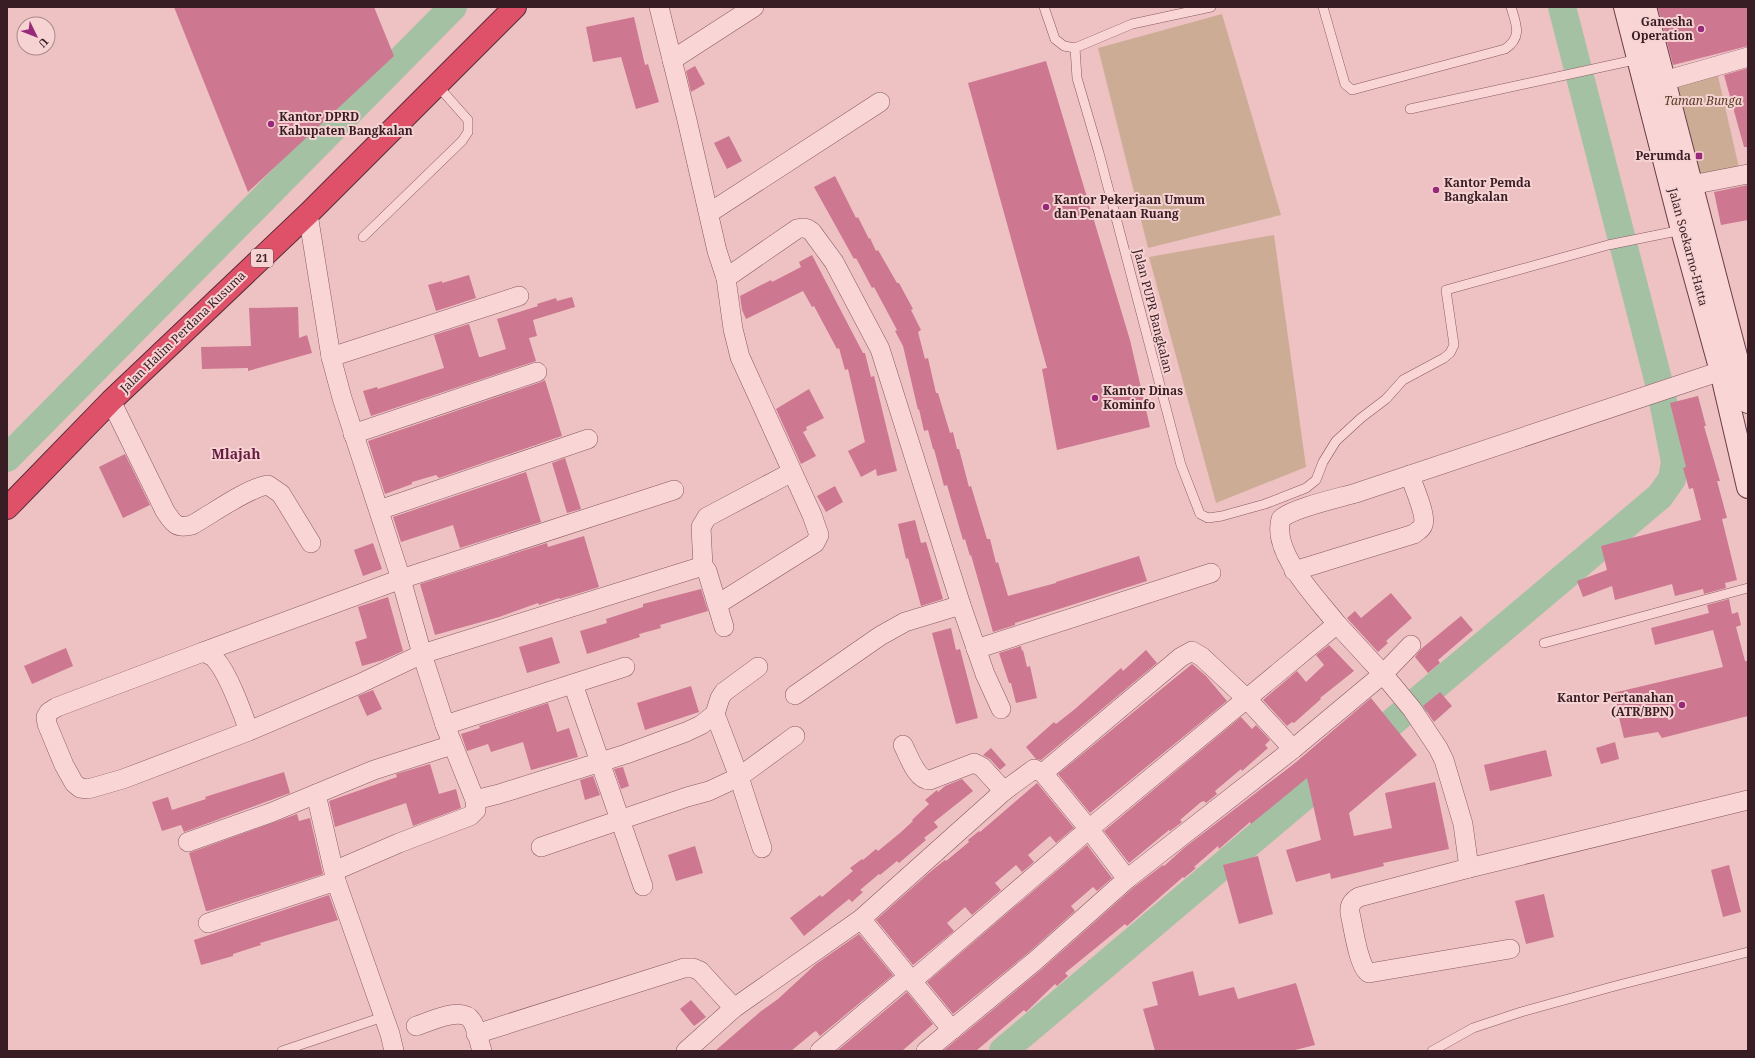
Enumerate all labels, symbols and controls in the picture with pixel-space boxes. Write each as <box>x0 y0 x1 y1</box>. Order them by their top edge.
place label: Ganesha Operation <box>1631 13 1693 44</box>
north arrow <box>16 16 56 56</box>
marker: Ganesha Operation <box>1696 24 1706 34</box>
text: U <box>35 35 52 52</box>
park label: Taman Bunga <box>1664 92 1742 109</box>
place label: Kantor DPRD Kabupaten Bangkalan <box>279 108 413 139</box>
marker: Kantor DPRD Kabupaten Bangkalan <box>266 119 276 129</box>
place label: Perumda <box>1635 147 1691 164</box>
marker: Perumda <box>1694 151 1704 161</box>
place label: Kantor Pemda Bangkalan <box>1444 174 1531 205</box>
marker: Kantor Pemda Bangkalan <box>1431 185 1441 195</box>
street label: Jalan Soekarno-Hatta <box>1664 185 1712 308</box>
place label: Kantor Pekerjaan Umum dan Penataan Ruang <box>1054 191 1205 222</box>
marker: Kantor Pekerjaan Umum dan Penataan Ruang <box>1041 202 1051 212</box>
street label: Jalan PUPR Bangkalan <box>1130 246 1177 375</box>
road number: 21 <box>251 249 273 267</box>
street label: Jalan Halim Perdana Kusuma <box>115 267 249 397</box>
place label: Kantor Dinas Kominfo <box>1103 382 1183 413</box>
marker: Kantor Dinas Kominfo <box>1090 393 1100 403</box>
district label: Mlajah <box>211 444 261 463</box>
place label: Kantor Pertanahan (ATR/BPN) <box>1557 689 1674 720</box>
marker: Kantor Pertanahan (ATR/BPN) <box>1677 700 1687 710</box>

